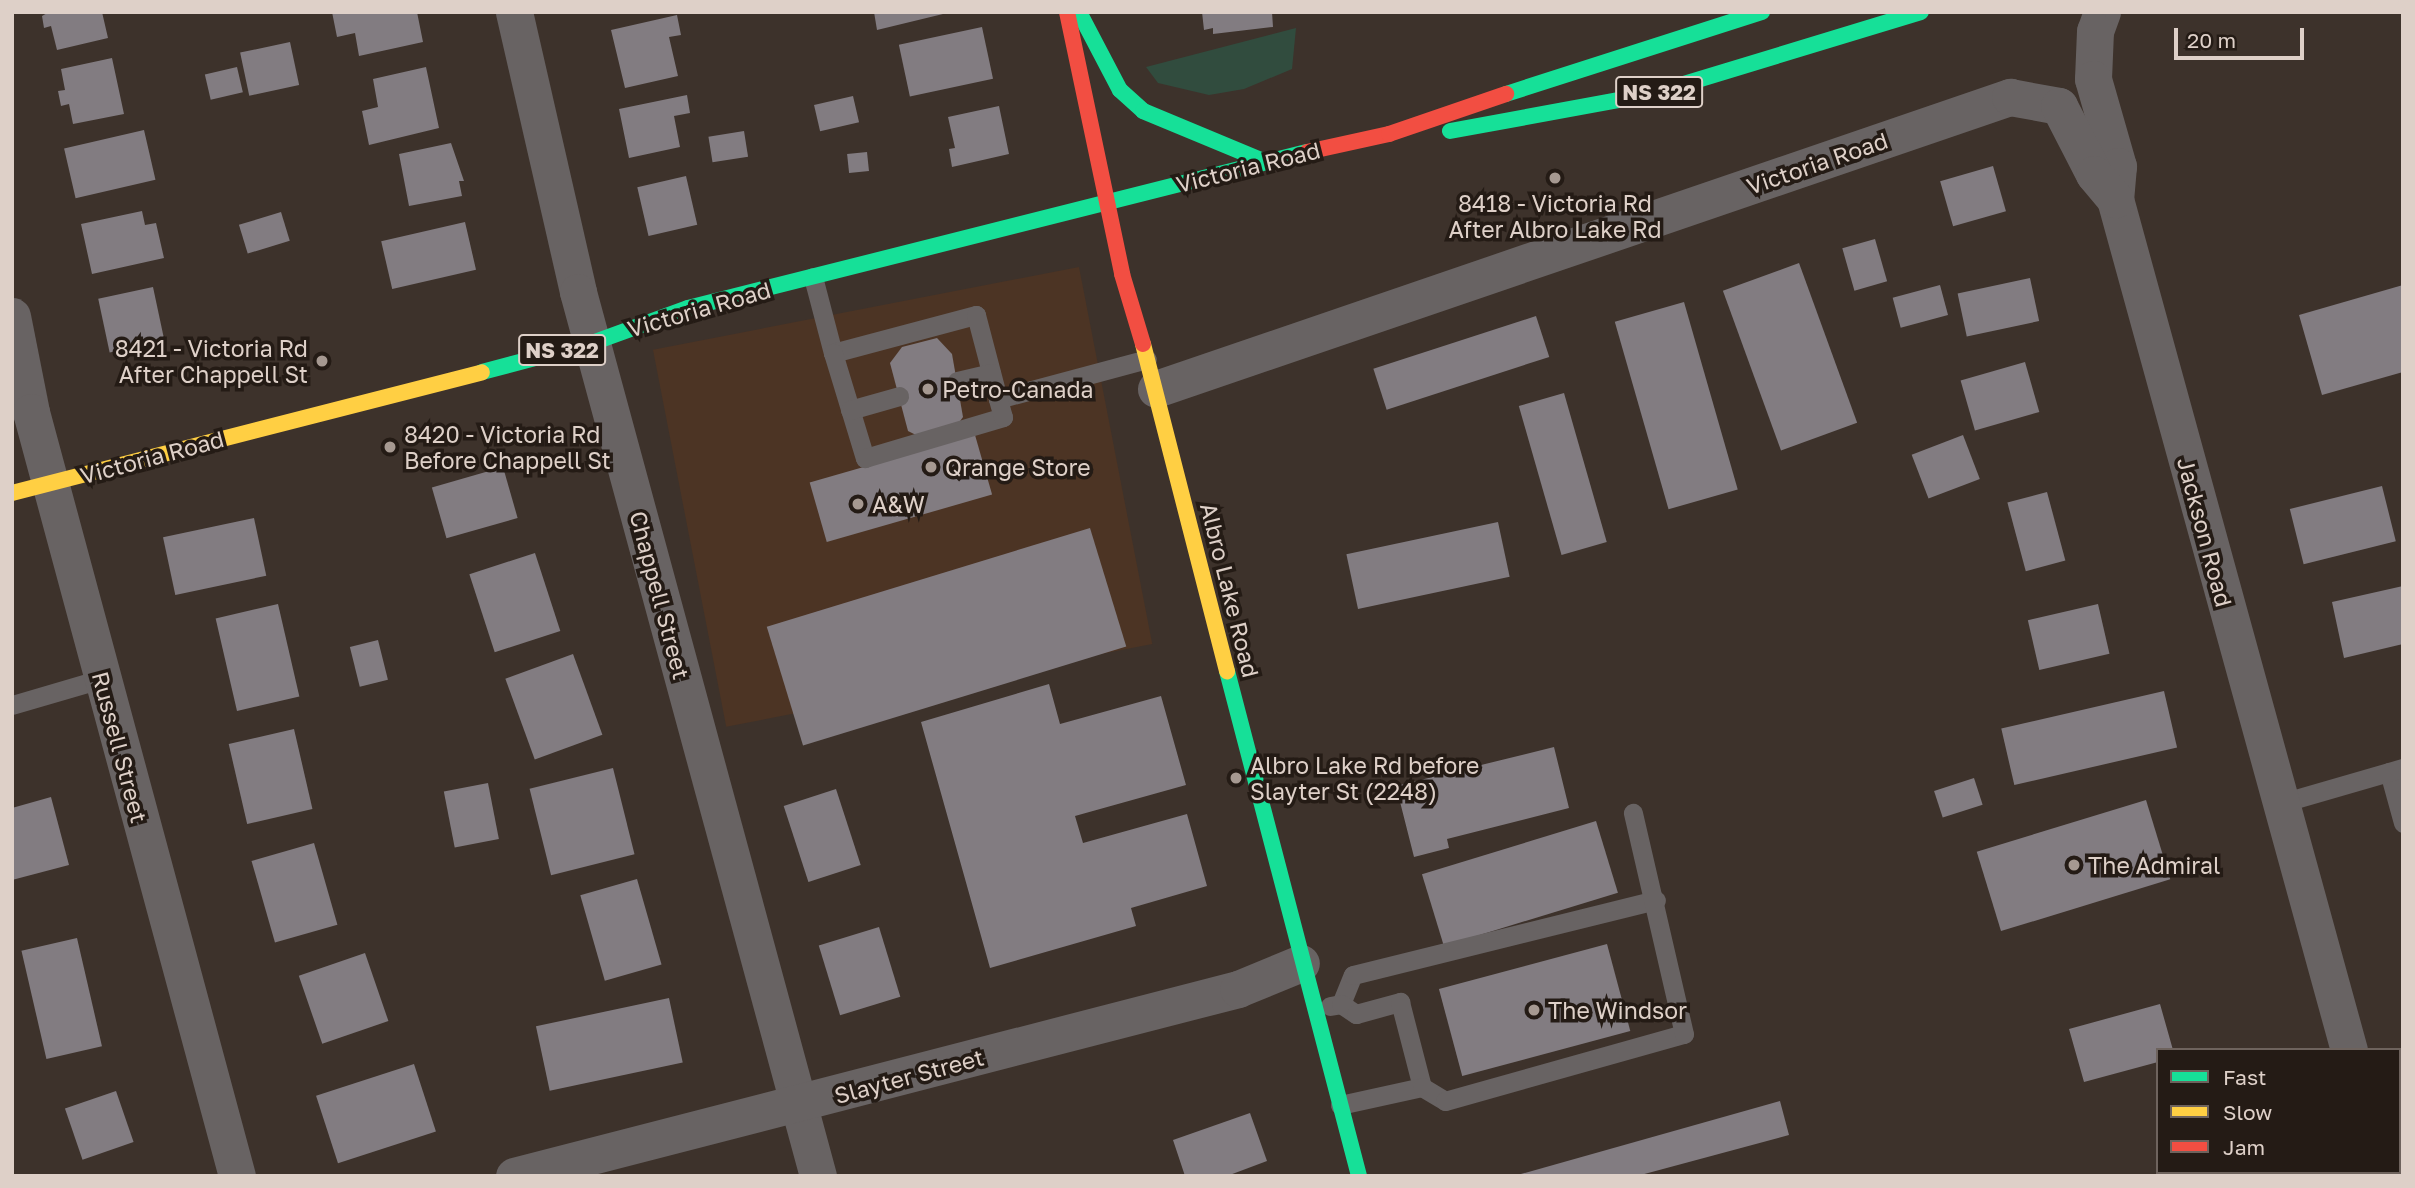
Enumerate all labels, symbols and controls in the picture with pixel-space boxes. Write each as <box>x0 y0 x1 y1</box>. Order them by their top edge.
scale bar <box>2177 14 2306 58</box>
text: 20 m <box>2187 27 2236 53</box>
road number: NS 322 <box>1614 74 1704 110</box>
street label: Victoria Road <box>1743 126 1891 200</box>
street label: Victoria Road <box>1173 136 1323 198</box>
marker: 8418 - Victoria Rd After Albro Lake Rd <box>1547 170 1563 186</box>
place label: 8418 - Victoria Rd After Albro Lake Rd <box>1448 189 1662 243</box>
street label: Victoria Road <box>624 275 774 343</box>
road number: NS 322 <box>516 332 608 368</box>
place label: 8421 - Victoria Rd After Chappell St <box>115 334 308 388</box>
marker: 8421 - Victoria Rd After Chappell St <box>314 353 330 369</box>
place label: Petro-Canada <box>942 375 1094 403</box>
marker: Petro-Canada <box>920 381 936 397</box>
place label: 8420 - Victoria Rd Before Chappell St <box>404 420 611 474</box>
street label: Victoria Road <box>77 425 227 489</box>
marker: 8420 - Victoria Rd Before Chappell St <box>382 439 398 455</box>
place label: Qrange Store <box>945 453 1090 481</box>
street label: Jackson Road <box>2172 454 2238 610</box>
marker: Qrange Store <box>923 459 939 475</box>
place label: A&W <box>872 490 925 518</box>
marker: A&W <box>850 496 866 512</box>
street label: Albro Lake Road <box>1195 500 1265 680</box>
street label: Chappell Street <box>624 508 696 682</box>
street label: Russell Street <box>87 668 153 826</box>
place label: Albro Lake Rd before Slayter St (2248) <box>1250 751 1479 805</box>
marker: Albro Lake Rd before Slayter St (2248) <box>1228 770 1244 786</box>
place label: The Admiral <box>2088 851 2220 879</box>
marker: The Admiral <box>2066 857 2082 873</box>
place label: The Windsor <box>1548 996 1687 1024</box>
marker: The Windsor <box>1526 1002 1542 1018</box>
street label: Slayter Street <box>831 1043 987 1109</box>
legend <box>2156 1048 2401 1174</box>
text: Fast <box>2223 1064 2266 1090</box>
text: Slow <box>2223 1099 2272 1125</box>
text: Jam <box>2223 1134 2265 1160</box>

